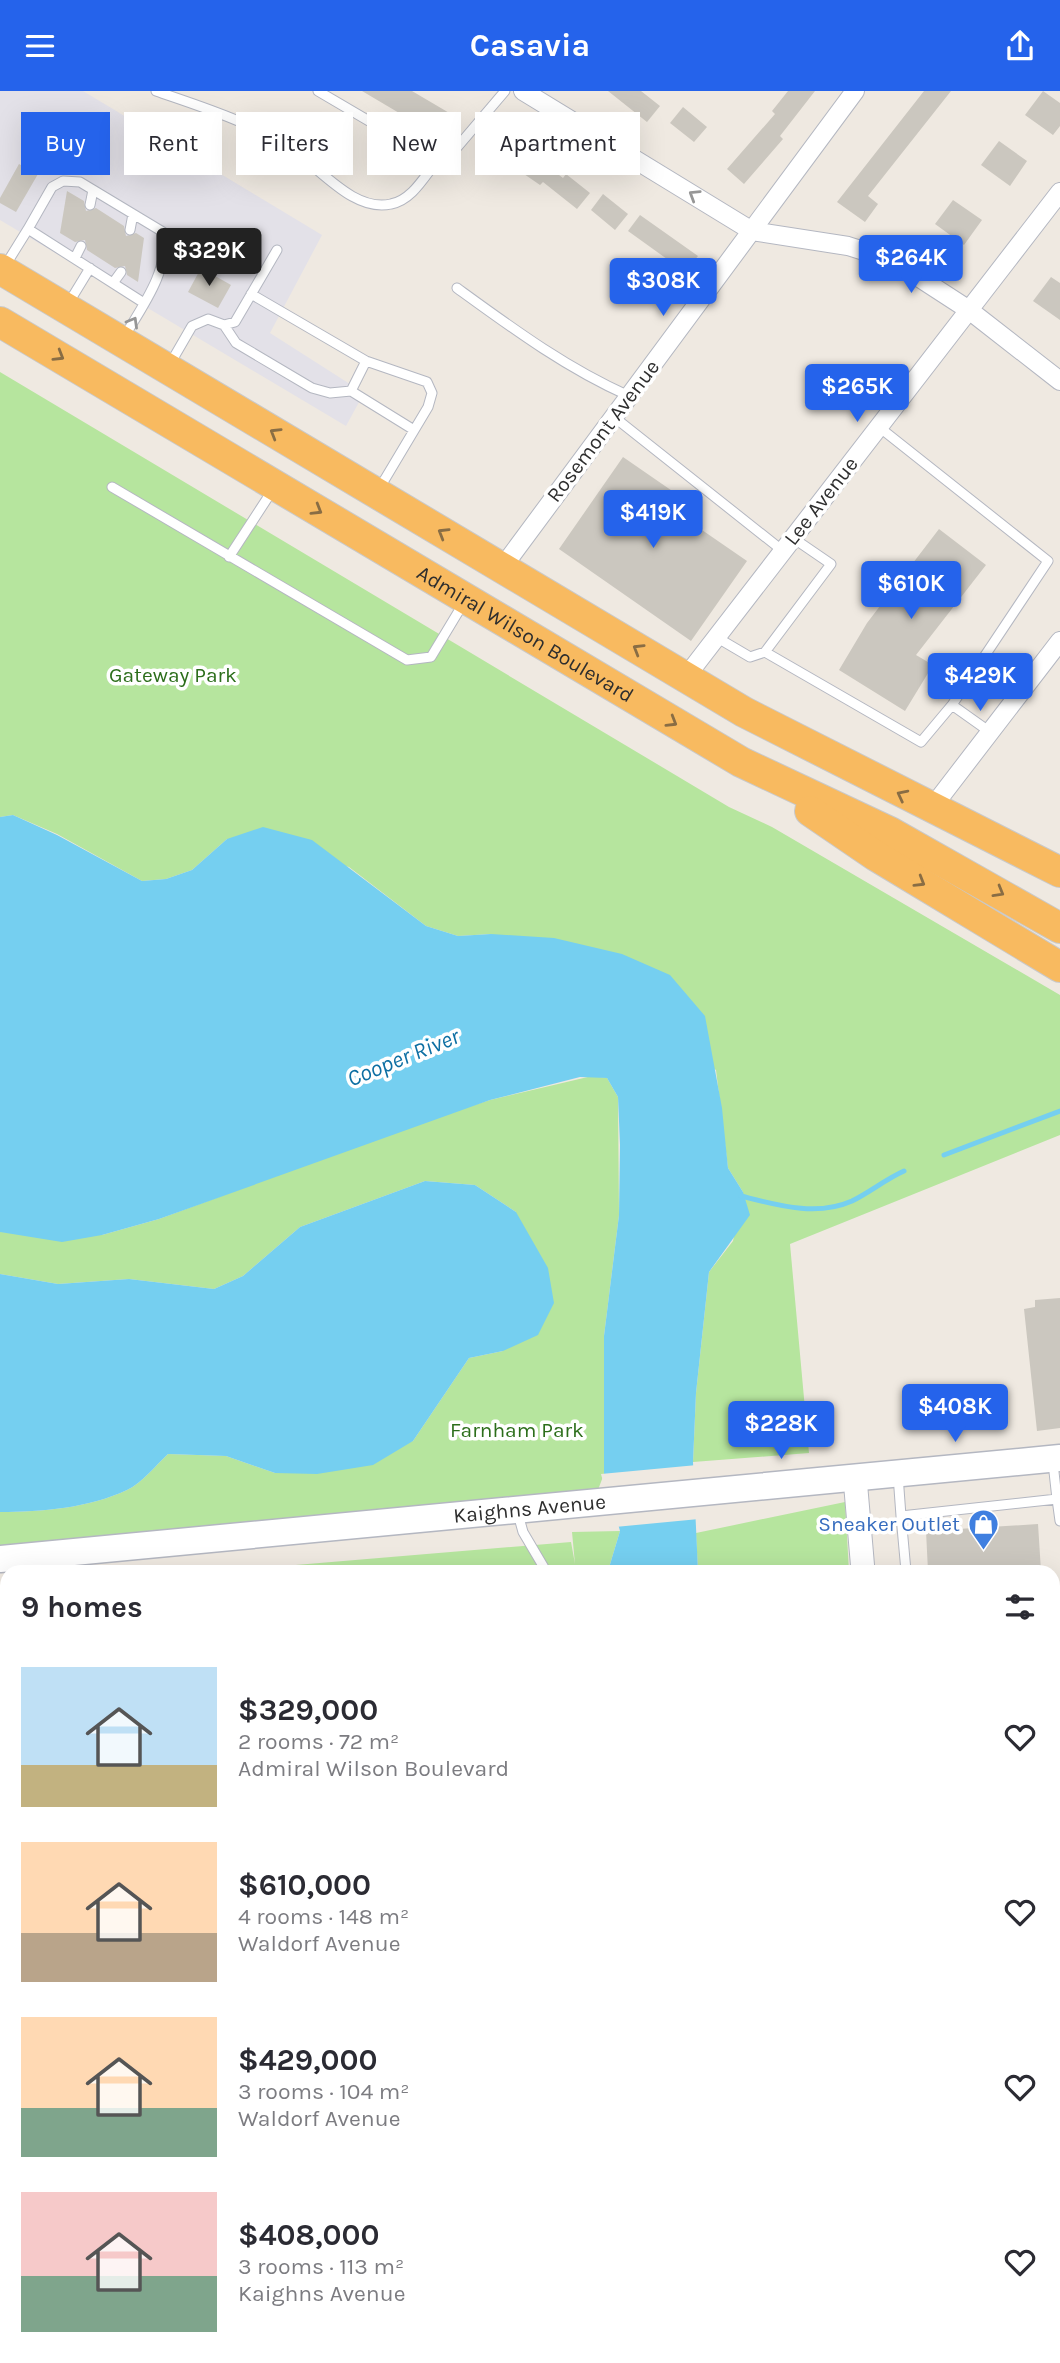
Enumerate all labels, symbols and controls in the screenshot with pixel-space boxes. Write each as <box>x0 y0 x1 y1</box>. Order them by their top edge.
icon: menu <box>21 27 59 65</box>
text: Casavia <box>470 27 590 64</box>
icon: share <box>1001 27 1039 65</box>
chip: Buy <box>21 112 110 175</box>
chip: Rent <box>124 112 222 175</box>
chip: Filters <box>236 112 353 175</box>
chip: New <box>367 112 461 175</box>
chip: Apartment <box>475 112 640 175</box>
one-way arrow <box>688 191 701 204</box>
pin: $329K <box>160 229 258 288</box>
pin: $264K <box>862 235 960 295</box>
text: $329K <box>172 237 246 264</box>
text: $264K <box>875 244 947 271</box>
pin: $308K <box>614 259 712 318</box>
text: $308K <box>626 267 700 294</box>
one-way arrow <box>125 317 138 330</box>
one-way arrow <box>51 348 64 361</box>
street label: Rosemont Avenue <box>542 355 664 507</box>
pin: $265K <box>808 365 906 424</box>
text: $265K <box>821 373 893 400</box>
one-way arrow <box>270 429 283 442</box>
street label: Lee Avenue <box>779 452 863 550</box>
pin: $419K <box>604 491 702 550</box>
text: $419K <box>620 499 686 526</box>
one-way arrow <box>310 502 323 515</box>
one-way arrow <box>437 528 450 541</box>
street label: Admiral Wilson Boulevard <box>413 560 638 708</box>
pin: $610K <box>862 561 960 621</box>
text: $610K <box>877 570 945 597</box>
one-way arrow <box>633 645 646 658</box>
pin: $429K <box>931 653 1029 713</box>
text: $429K <box>944 662 1016 689</box>
park label: Gateway Park <box>109 663 237 687</box>
one-way arrow <box>665 713 678 726</box>
one-way arrow <box>897 789 909 803</box>
one-way arrow <box>912 874 925 887</box>
one-way arrow <box>992 884 1004 897</box>
water label: Cooper River <box>343 1022 464 1092</box>
pin: $408K <box>906 1385 1004 1444</box>
text: $408K <box>918 1393 992 1420</box>
pin: $228K <box>732 1401 830 1461</box>
text: $228K <box>744 1410 818 1437</box>
park label: Farnham Park <box>450 1418 584 1442</box>
street label: Kaighns Avenue <box>452 1489 607 1528</box>
shop icon: Sneaker Outlet <box>966 1507 1000 1551</box>
place label: Sneaker Outlet <box>818 1512 960 1536</box>
icon: filters <box>1001 1588 1039 1626</box>
text: 9 homes <box>21 1589 143 1625</box>
text: $329,000 <box>238 1692 378 1728</box>
icon: home <box>77 1695 161 1779</box>
icon: heart <box>1001 1718 1039 1756</box>
text: 2 rooms · 72 m² <box>238 1728 399 1755</box>
text: Admiral Wilson Boulevard <box>238 1755 509 1782</box>
text: $610,000 <box>238 1867 371 1903</box>
icon: home <box>77 1870 161 1954</box>
icon: heart <box>1001 1893 1039 1931</box>
text: 4 rooms · 148 m² <box>238 1903 409 1930</box>
text: Waldorf Avenue <box>238 1930 400 1957</box>
text: $429,000 <box>238 2042 378 2078</box>
icon: home <box>77 2045 161 2129</box>
icon: heart <box>1001 2068 1039 2106</box>
text: 3 rooms · 104 m² <box>238 2078 409 2105</box>
text: Waldorf Avenue <box>238 2105 400 2132</box>
text: $408,000 <box>238 2217 379 2253</box>
icon: home <box>77 2220 161 2304</box>
icon: heart <box>1001 2243 1039 2281</box>
text: 3 rooms · 113 m² <box>238 2253 404 2280</box>
text: Kaighns Avenue <box>238 2280 405 2307</box>

